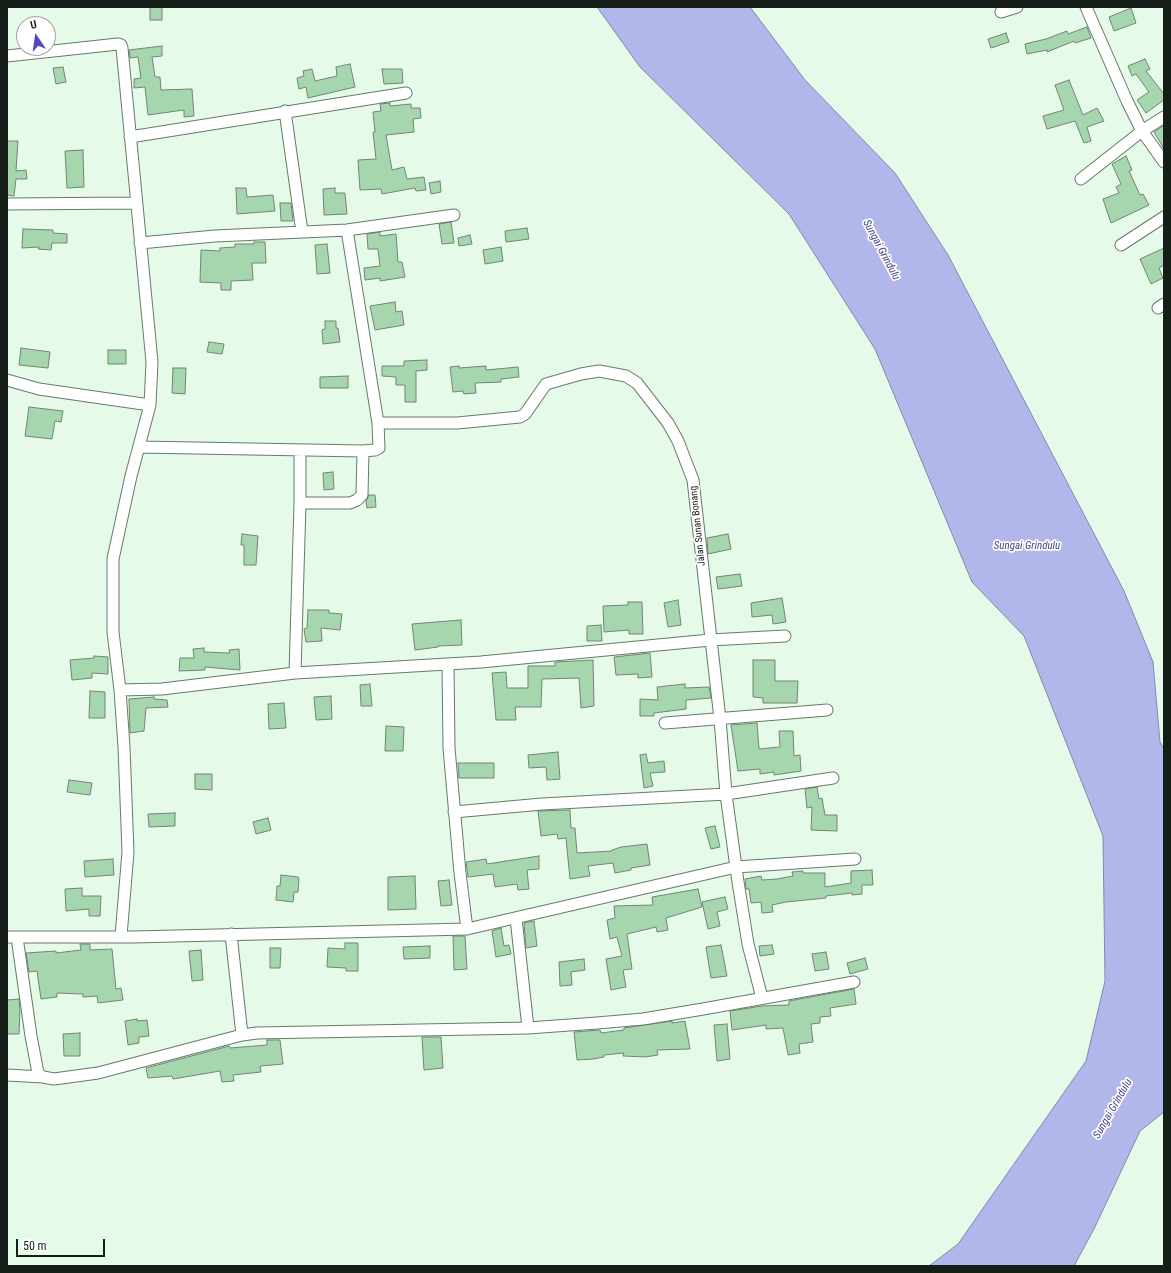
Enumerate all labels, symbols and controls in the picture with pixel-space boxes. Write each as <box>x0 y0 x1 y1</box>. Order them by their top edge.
north arrow <box>16 16 56 56</box>
text: U <box>29 18 38 32</box>
water label: Sungai Grindulu <box>860 218 902 282</box>
street label: Jalan Sunan Bonang <box>688 485 708 567</box>
water label: Sungai Grindulu <box>994 539 1060 553</box>
water label: Sungai Grindulu <box>1091 1077 1135 1141</box>
scale bar <box>18 1231 107 1257</box>
text: 50 m <box>23 1239 47 1253</box>

